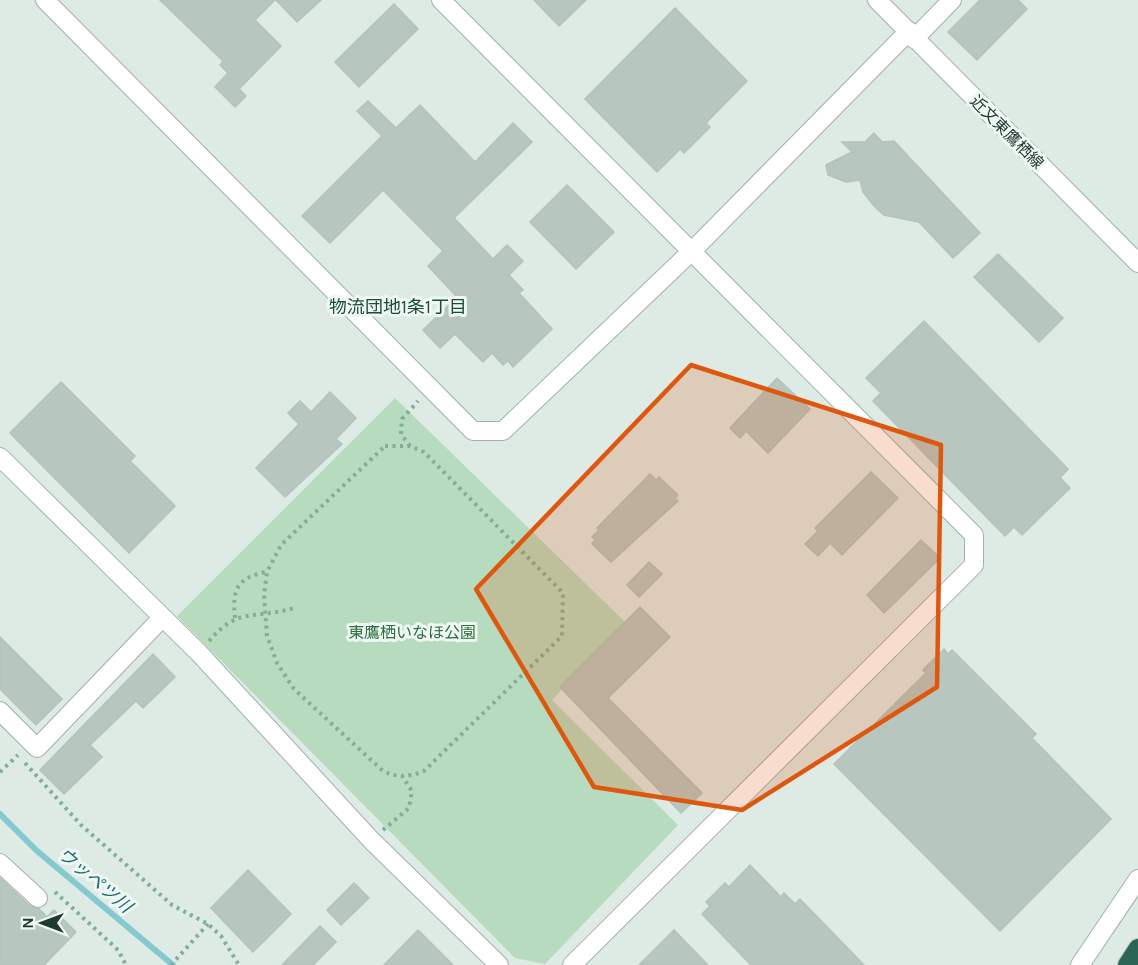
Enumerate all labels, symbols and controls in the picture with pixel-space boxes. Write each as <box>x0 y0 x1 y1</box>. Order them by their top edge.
street label: 近文東鷹栖線 <box>966 91 1048 173</box>
district label: 物流団地1条1丁目 <box>329 296 467 318</box>
park label: 東鷹栖いなほ公園 <box>348 623 476 642</box>
water label: ウッペツ川 <box>53 843 138 919</box>
north arrow <box>12 893 72 953</box>
text: N <box>18 917 37 929</box>

